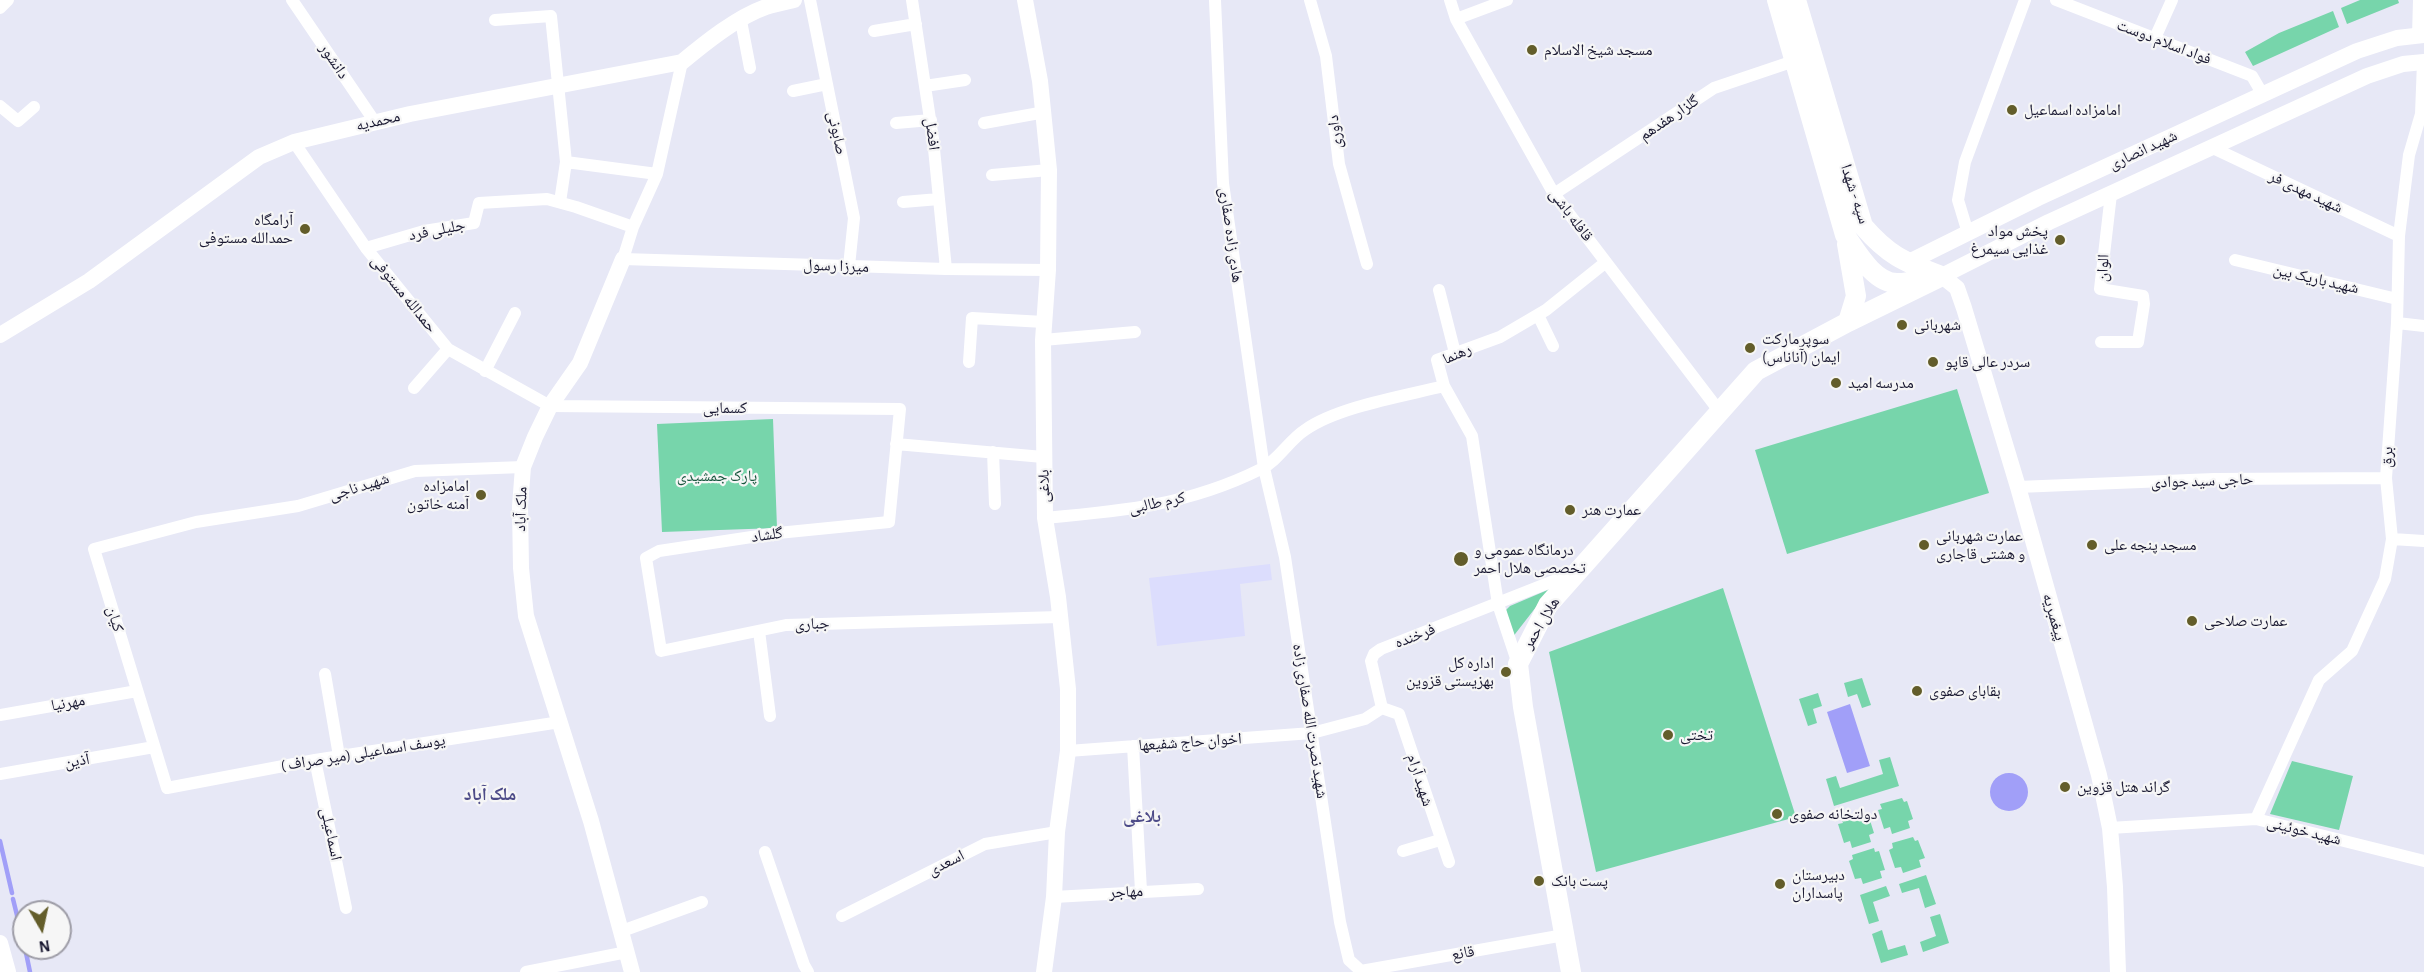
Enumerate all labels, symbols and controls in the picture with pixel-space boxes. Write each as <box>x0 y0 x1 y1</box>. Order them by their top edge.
street label: فواد اسلام دوست <box>2114 15 2214 69</box>
street label: دانشور <box>315 39 353 83</box>
place label: مسجد شیخ الاسلام <box>1544 40 1653 60</box>
marker: مسجد شیخ الاسلام <box>1525 43 1539 57</box>
street label: گلزار هفدهم <box>1635 91 1703 145</box>
place label: امامزاده اسماعیل <box>2024 100 2121 120</box>
marker: امامزاده اسماعیل <box>2005 103 2019 117</box>
street label: محمدیه <box>354 107 402 135</box>
street label: صابونی <box>823 110 851 156</box>
street label: داوری <box>1323 114 1347 150</box>
street label: افضل <box>920 117 944 151</box>
street label: شهید انصاری <box>2106 126 2180 174</box>
street label: سپه - شهدا <box>1836 162 1874 226</box>
street label: شهید مهدی فر <box>2266 167 2346 217</box>
street label: قافله باشی <box>1545 185 1597 245</box>
street label: هادی زاده صفاری <box>1215 186 1247 284</box>
place label: آرامگاه حمدالله مستوفی <box>199 210 293 248</box>
street label: جلیلی فرد <box>407 215 467 245</box>
place label: پخش مواد غذایی سیمرغ <box>1970 221 2048 259</box>
marker: آرامگاه حمدالله مستوفی <box>298 222 312 236</box>
marker: پخش مواد غذایی سیمرغ <box>2053 233 2067 247</box>
street label: حمدالله مستوفی <box>367 251 441 337</box>
street label: الوان <box>2093 254 2113 282</box>
street label: میرزا رسول <box>803 255 869 277</box>
street label: شهید باریک بین <box>2271 260 2361 298</box>
place label: شهربانی <box>1914 315 1961 335</box>
marker: شهربانی <box>1895 318 1909 332</box>
place label: سوپرمارکت ایمان (آناناس) <box>1762 329 1840 367</box>
street label: رهنما <box>1440 339 1474 369</box>
marker: سوپرمارکت ایمان (آناناس) <box>1743 341 1757 355</box>
place label: سردر عالی قاپو <box>1945 352 2030 372</box>
marker: سردر عالی قاپو <box>1926 355 1940 369</box>
place label: مدرسه امید <box>1848 373 1914 393</box>
marker: مدرسه امید <box>1829 376 1843 390</box>
street label: کسمایی <box>703 398 747 418</box>
street label: برق <box>2377 446 2397 468</box>
park label: پارک جمشیدی <box>677 466 757 486</box>
street label: شهید ناجی <box>326 469 392 505</box>
street label: بلاغی <box>1034 469 1054 503</box>
street label: حاجی سید جوادی <box>2150 470 2254 492</box>
place label: امامزاده آمنه خاتون <box>407 476 469 514</box>
street label: ملک آباد <box>511 486 531 532</box>
marker: امامزاده آمنه خاتون <box>474 488 488 502</box>
street label: کرم طالبی <box>1127 488 1187 518</box>
place label: عمارت هنر <box>1582 500 1641 520</box>
marker: عمارت هنر <box>1563 503 1577 517</box>
street label: گلشاد <box>750 523 784 547</box>
place label: عمارت شهربانی و هشتی قاجاری <box>1936 526 2025 564</box>
place label: مسجد پنجه علی <box>2104 535 2196 555</box>
marker: عمارت شهربانی و هشتی قاجاری <box>1917 538 1931 552</box>
marker: مسجد پنجه علی <box>2085 538 2099 552</box>
place label: درمانگاه عمومی و تخصصی هلال احمر <box>1474 540 1586 578</box>
marker: درمانگاه عمومی و تخصصی هلال احمر <box>1452 550 1470 568</box>
street label: پیغمبریه <box>2038 591 2070 643</box>
street label: هلال احمر <box>1518 594 1564 652</box>
street label: کیان <box>102 604 128 634</box>
place label: عمارت صلاحی <box>2204 611 2287 631</box>
street label: جباری <box>794 614 830 634</box>
marker: عمارت صلاحی <box>2185 614 2199 628</box>
street label: فرخنده <box>1392 619 1438 653</box>
street label: شهید نصرت الله صفاری زاده <box>1288 642 1332 800</box>
place label: اداره کل بهزیستی قزوین <box>1406 653 1494 691</box>
marker: اداره کل بهزیستی قزوین <box>1499 665 1513 679</box>
place label: بقابای صفوی <box>1929 681 2001 701</box>
marker: بقابای صفوی <box>1910 684 1924 698</box>
street label: مهرنیا <box>50 691 86 715</box>
place label: تختی <box>1680 725 1713 745</box>
marker: تختی <box>1661 728 1675 742</box>
street label: اخوان حاج شفیعها <box>1138 729 1242 755</box>
street label: یوسف اسماعیلی (میر صراف ) <box>279 731 447 775</box>
street label: آذین <box>63 749 91 773</box>
street label: شهید آرام <box>1402 751 1438 809</box>
place label: گراند هتل قزوین <box>2077 777 2170 797</box>
marker: گراند هتل قزوین <box>2058 780 2072 794</box>
district label: ملک آباد <box>464 784 516 806</box>
place label: دولتخانه صفوی <box>1789 804 1877 824</box>
street label: اسماعیلی <box>316 806 346 862</box>
district label: بلاغی <box>1123 806 1161 828</box>
marker: دولتخانه صفوی <box>1770 807 1784 821</box>
street label: شهید خوئینی <box>2265 812 2343 850</box>
street label: اسعدی <box>925 846 967 880</box>
place label: دبیرستان پاسداران <box>1792 865 1845 903</box>
place label: پست بانک <box>1551 871 1608 891</box>
marker: پست بانک <box>1532 874 1546 888</box>
marker: دبیرستان پاسداران <box>1773 877 1787 891</box>
street label: مهاجر <box>1108 882 1144 902</box>
north arrow <box>12 900 72 960</box>
text: N <box>38 937 51 955</box>
street label: قانع <box>1450 942 1476 964</box>

